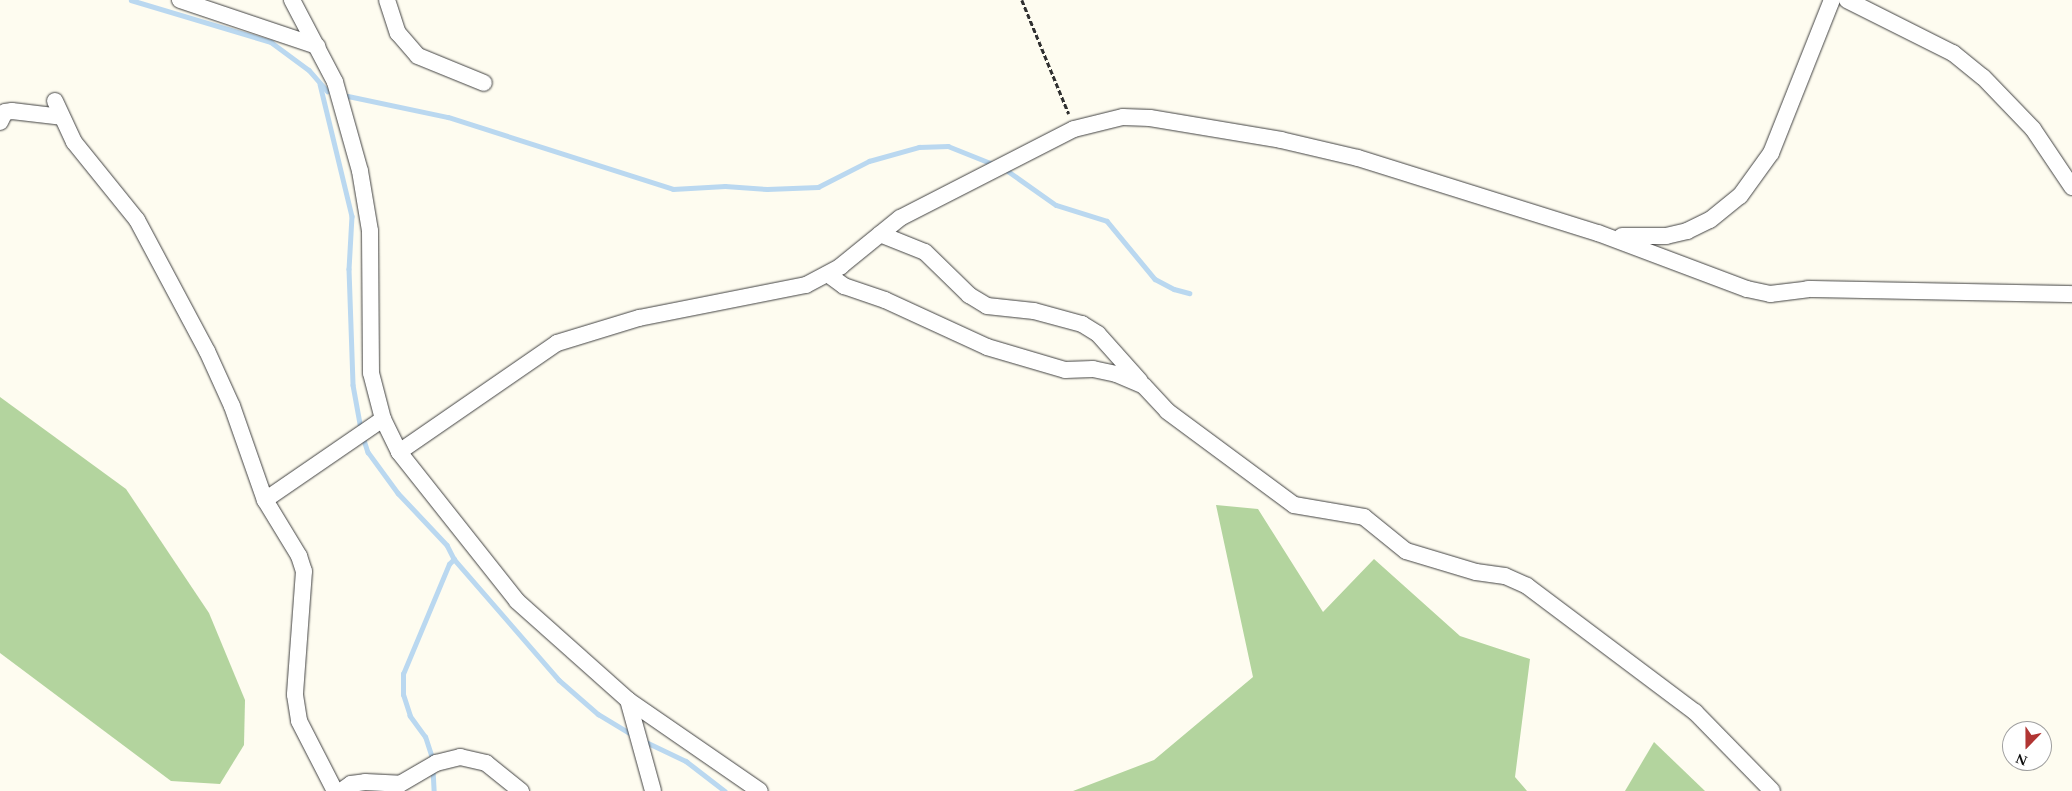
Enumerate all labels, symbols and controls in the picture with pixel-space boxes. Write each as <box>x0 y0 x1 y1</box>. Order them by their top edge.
north arrow <box>2002 721 2052 771</box>
text: N <box>2012 748 2031 771</box>

